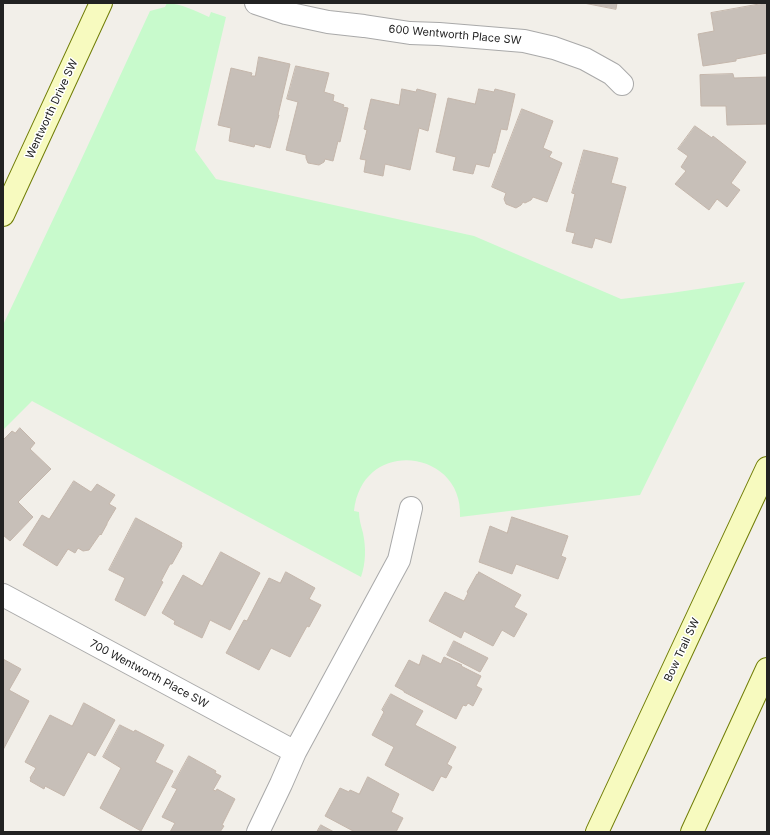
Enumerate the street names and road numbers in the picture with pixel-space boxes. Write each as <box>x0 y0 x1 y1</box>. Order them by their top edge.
street label: 600 Wentworth Place SW <box>388 23 522 47</box>
street label: Wentworth Drive SW <box>23 57 81 161</box>
street label: Bow Trail SW <box>661 616 703 684</box>
street label: 700 Wentworth Place SW <box>87 637 211 711</box>

